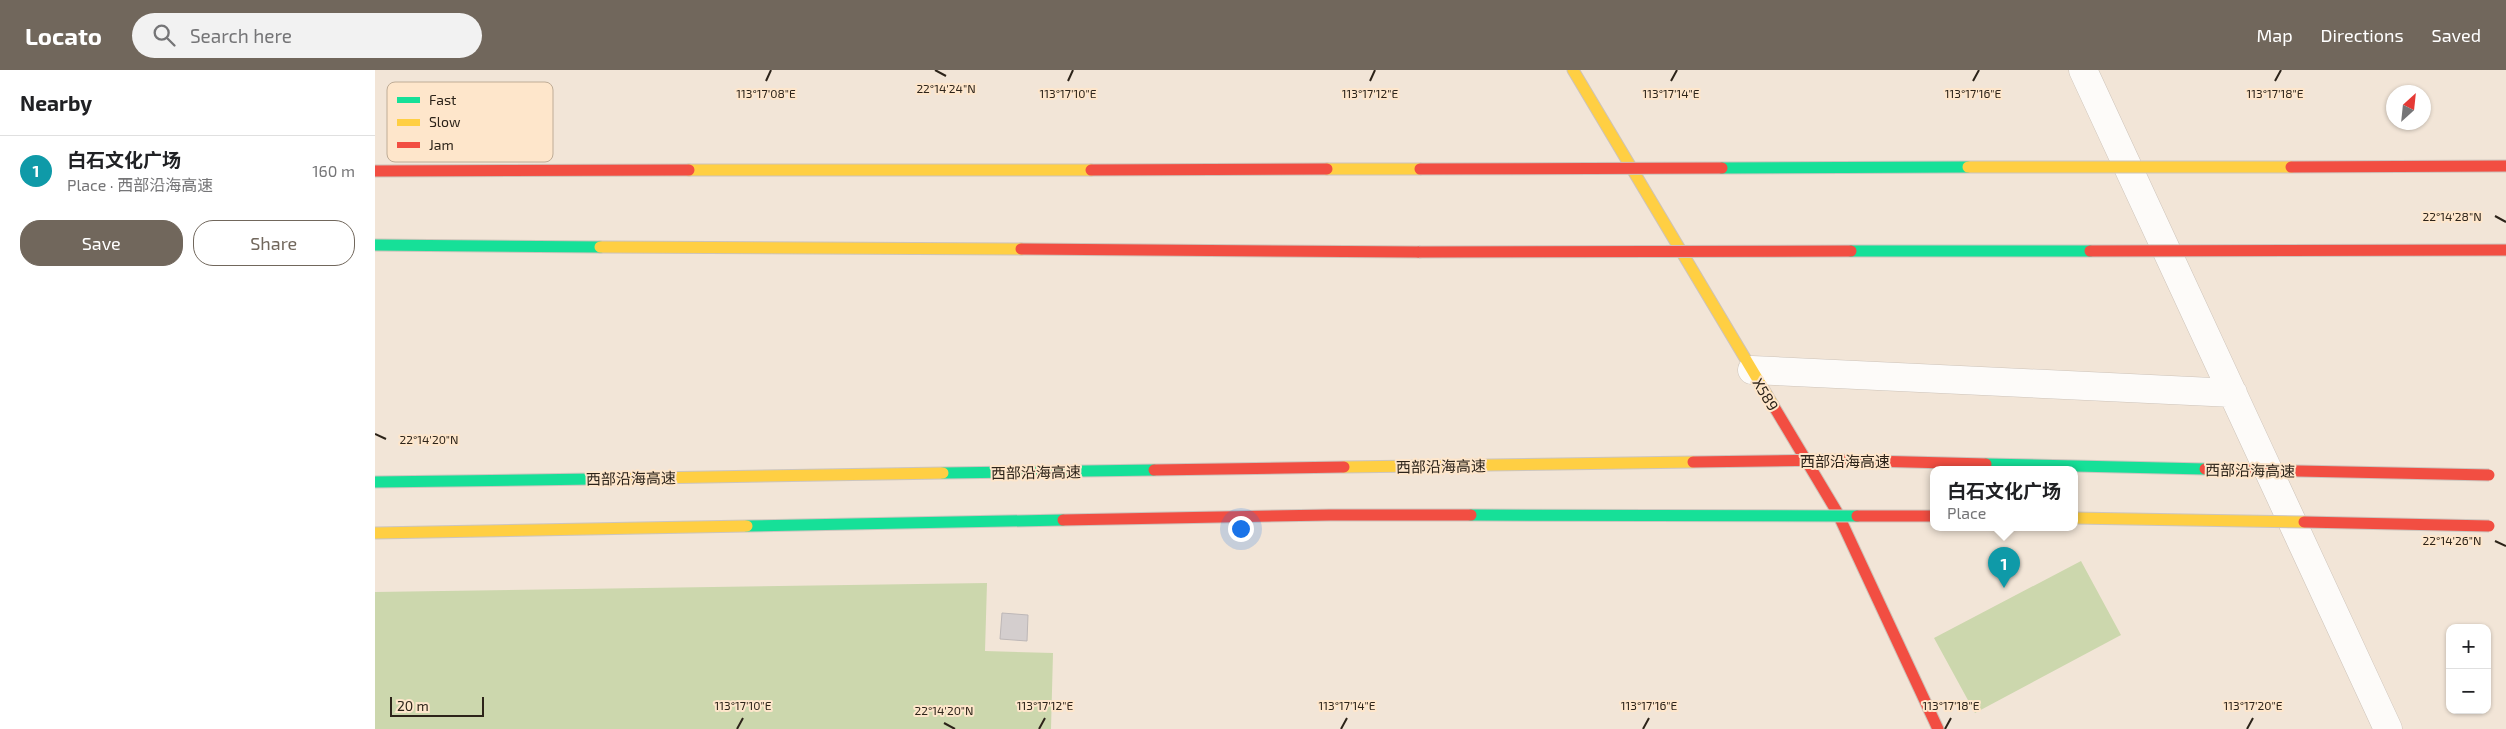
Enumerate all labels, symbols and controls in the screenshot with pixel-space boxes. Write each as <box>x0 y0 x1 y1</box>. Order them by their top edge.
search box <box>132 13 482 58</box>
text: Locato <box>25 21 102 50</box>
icon: search <box>150 21 178 49</box>
text: Search here <box>190 24 292 47</box>
text: Map <box>2256 24 2293 46</box>
text: Directions <box>2321 24 2404 46</box>
text: Saved <box>2432 24 2481 46</box>
text: 22°14'24"N <box>916 81 976 95</box>
legend <box>387 82 553 162</box>
north arrow <box>2386 85 2431 130</box>
text: 113°17'08"E <box>736 86 796 100</box>
text: 113°17'10"E <box>1040 86 1097 100</box>
text: 113°17'12"E <box>1342 86 1399 100</box>
text: 113°17'14"E <box>1642 86 1700 100</box>
text: 113°17'16"E <box>1945 86 2002 100</box>
text: 113°17'18"E <box>2246 86 2304 100</box>
text: Nearby <box>20 90 92 115</box>
text: Fast <box>429 91 456 108</box>
text: Slow <box>429 113 461 130</box>
text: Jam <box>429 136 454 153</box>
text: 白石文化广场 <box>67 148 181 171</box>
text: 1 <box>33 161 39 180</box>
text: 160 m <box>312 161 355 180</box>
text: Place · 西部沿海高速 <box>67 175 213 194</box>
text: 22°14'28"N <box>2422 209 2482 223</box>
button: Save <box>20 220 183 266</box>
button: Share <box>193 220 355 266</box>
street label: X589 <box>1749 374 1783 414</box>
text: 22°14'20"N <box>399 432 459 446</box>
street label: 西部沿海高速 <box>1800 452 1890 470</box>
street label: 西部沿海高速 <box>1396 456 1486 476</box>
street label: 西部沿海高速 <box>2205 460 2295 480</box>
street label: 西部沿海高速 <box>991 462 1081 482</box>
popup <box>1930 466 2078 531</box>
street label: 西部沿海高速 <box>586 468 676 488</box>
text: 白石文化广场 <box>1947 479 2061 502</box>
text: Place <box>1947 503 1986 522</box>
your location <box>1228 516 1254 542</box>
text: 22°14'26"N <box>2423 533 2481 547</box>
pin: 1 <box>1988 547 2020 588</box>
map controls <box>2446 624 2491 714</box>
button: + <box>2446 624 2491 669</box>
button: − <box>2446 669 2491 714</box>
scale bar <box>390 694 484 717</box>
text: 20 m <box>397 697 429 714</box>
text: 113°17'10"E <box>715 698 772 712</box>
text: 113°17'12"E <box>1017 698 1074 712</box>
text: 113°17'14"E <box>1318 698 1376 712</box>
text: 113°17'16"E <box>1621 698 1678 712</box>
text: 113°17'18"E <box>1922 698 1980 712</box>
text: 113°17'20"E <box>2224 698 2283 712</box>
text: 22°14'20"N <box>914 703 974 717</box>

